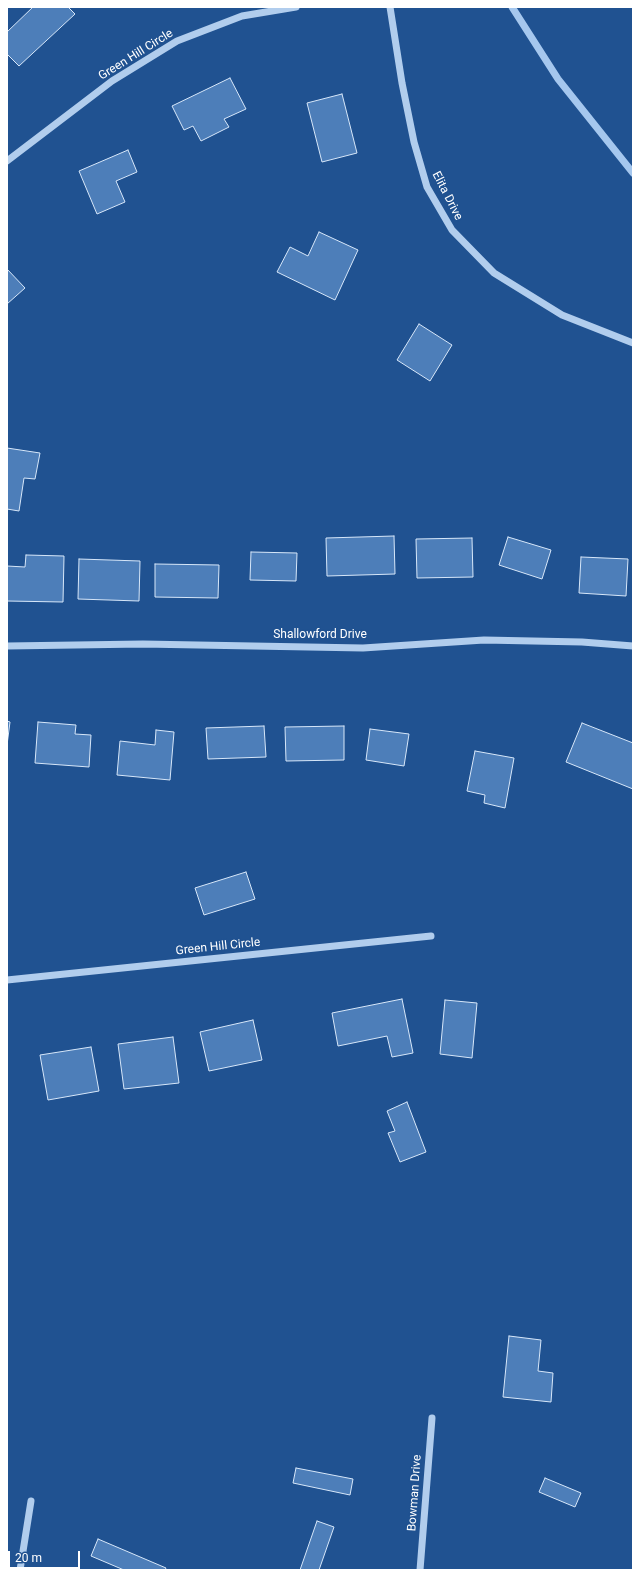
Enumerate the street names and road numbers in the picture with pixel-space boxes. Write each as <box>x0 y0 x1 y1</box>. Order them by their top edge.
street label: Green Hill Circle <box>96 26 176 84</box>
street label: Elita Drive <box>429 169 465 223</box>
street label: Shallowford Drive <box>273 628 367 642</box>
street label: Green Hill Circle <box>175 935 261 959</box>
street label: Bowman Drive <box>405 1454 425 1532</box>

